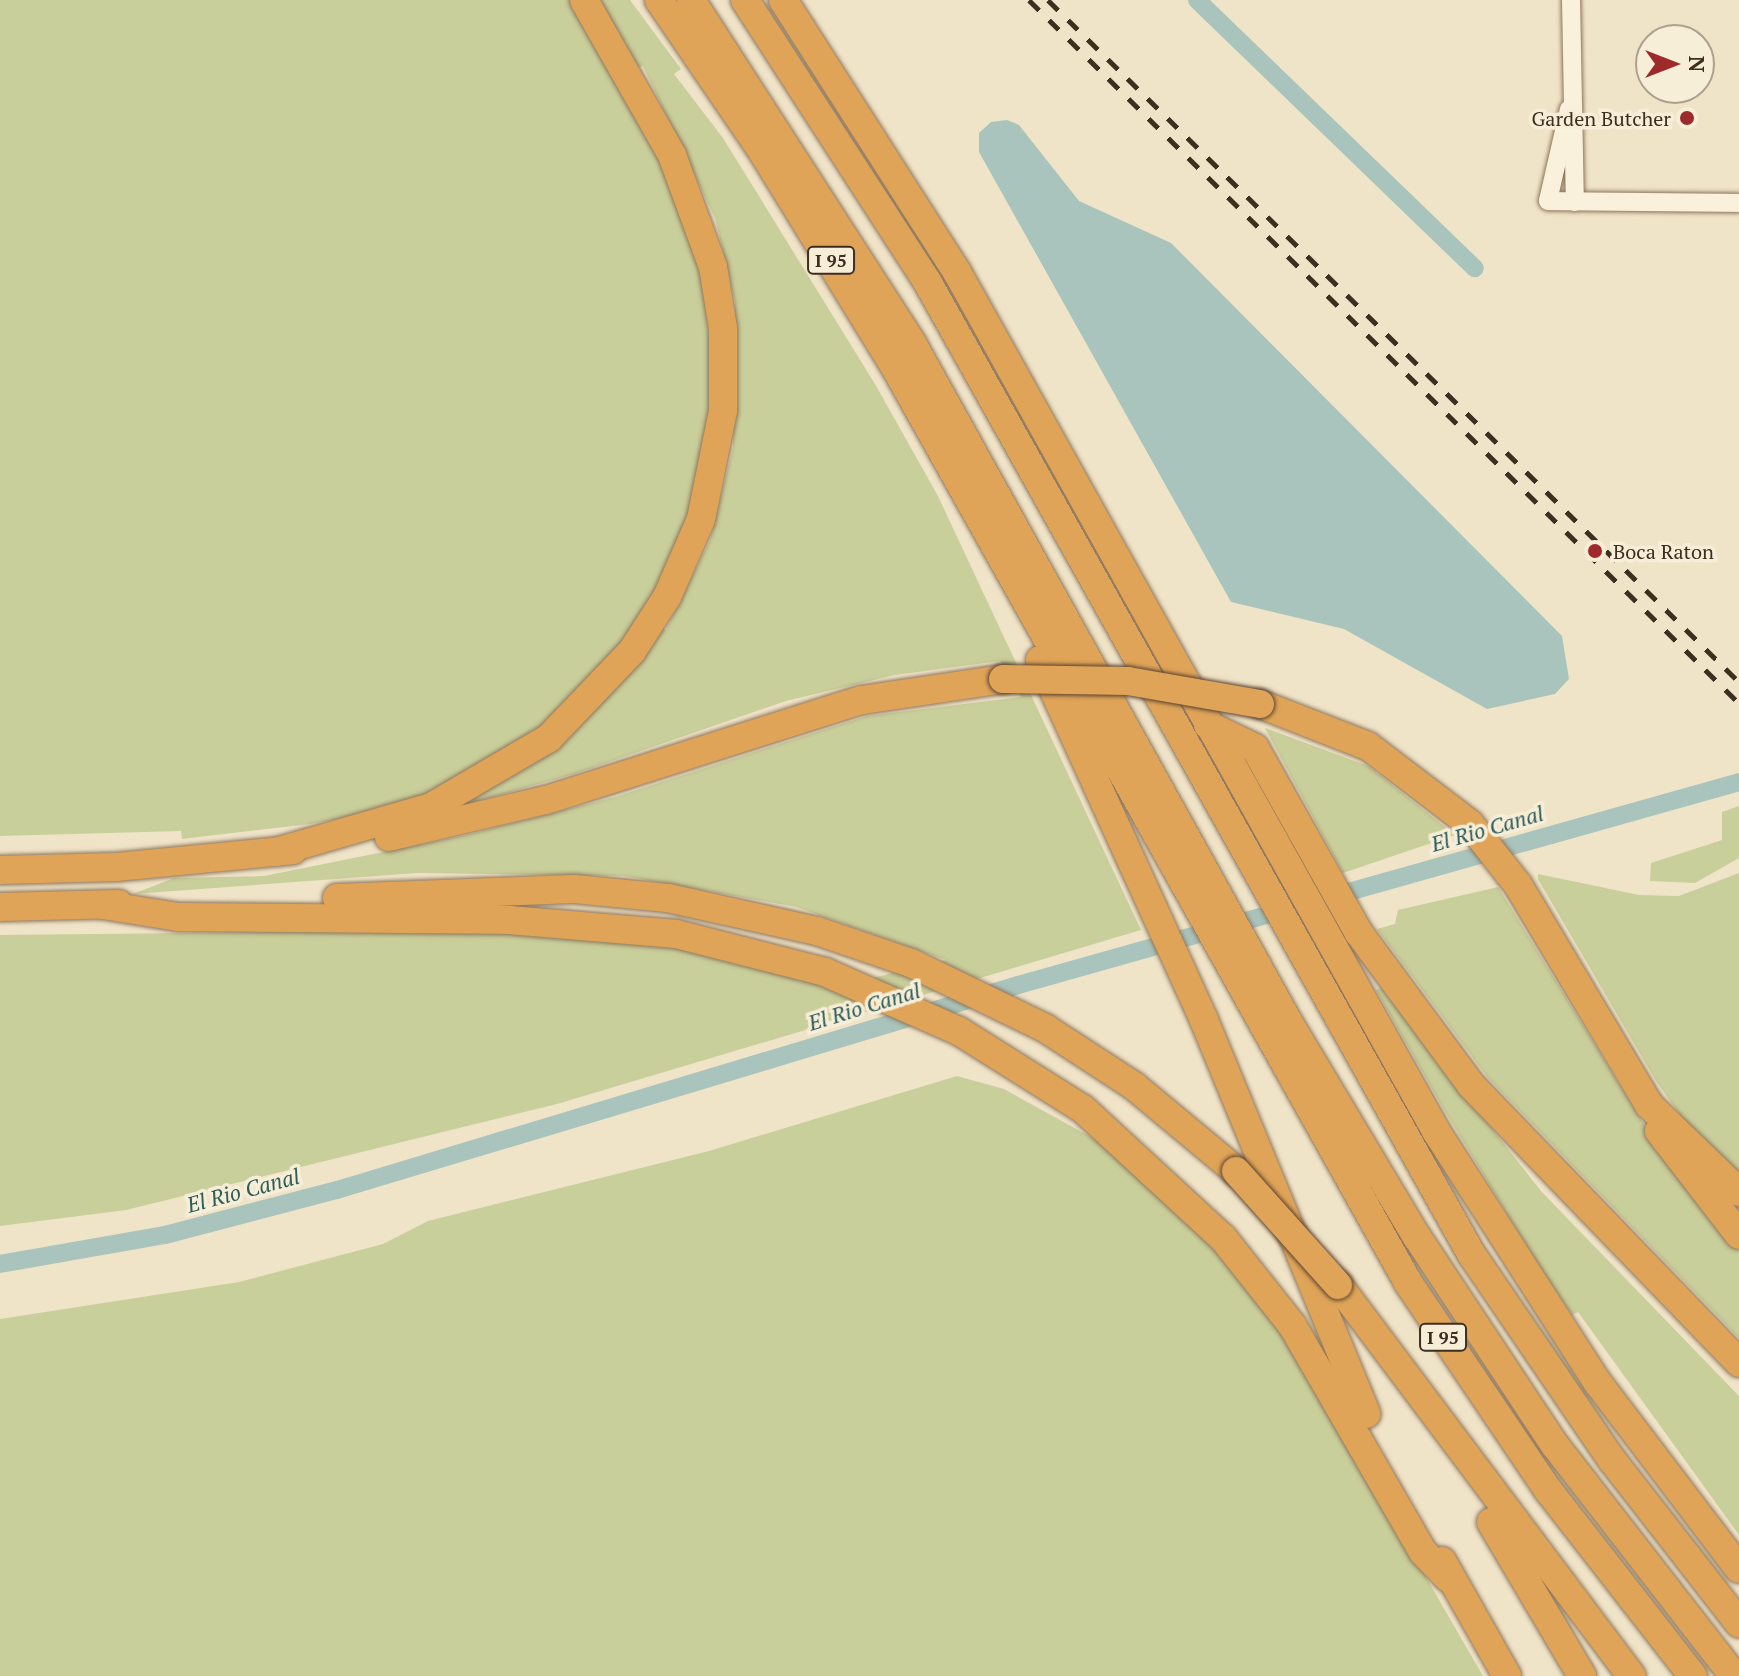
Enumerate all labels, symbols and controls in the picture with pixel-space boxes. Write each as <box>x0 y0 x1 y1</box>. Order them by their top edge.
north arrow <box>1635 24 1715 104</box>
text: N <box>1683 56 1712 72</box>
place label: Garden Butcher <box>1532 106 1671 130</box>
marker: Garden Butcher <box>1678 109 1696 127</box>
road number: I 95 <box>807 246 855 274</box>
place label: Boca Raton <box>1613 539 1714 563</box>
marker: Boca Raton <box>1584 540 1606 562</box>
water label: El Rio Canal <box>1428 799 1546 857</box>
water label: El Rio Canal <box>805 976 923 1036</box>
water label: El Rio Canal <box>184 1162 302 1218</box>
road number: I 95 <box>1419 1323 1467 1351</box>

